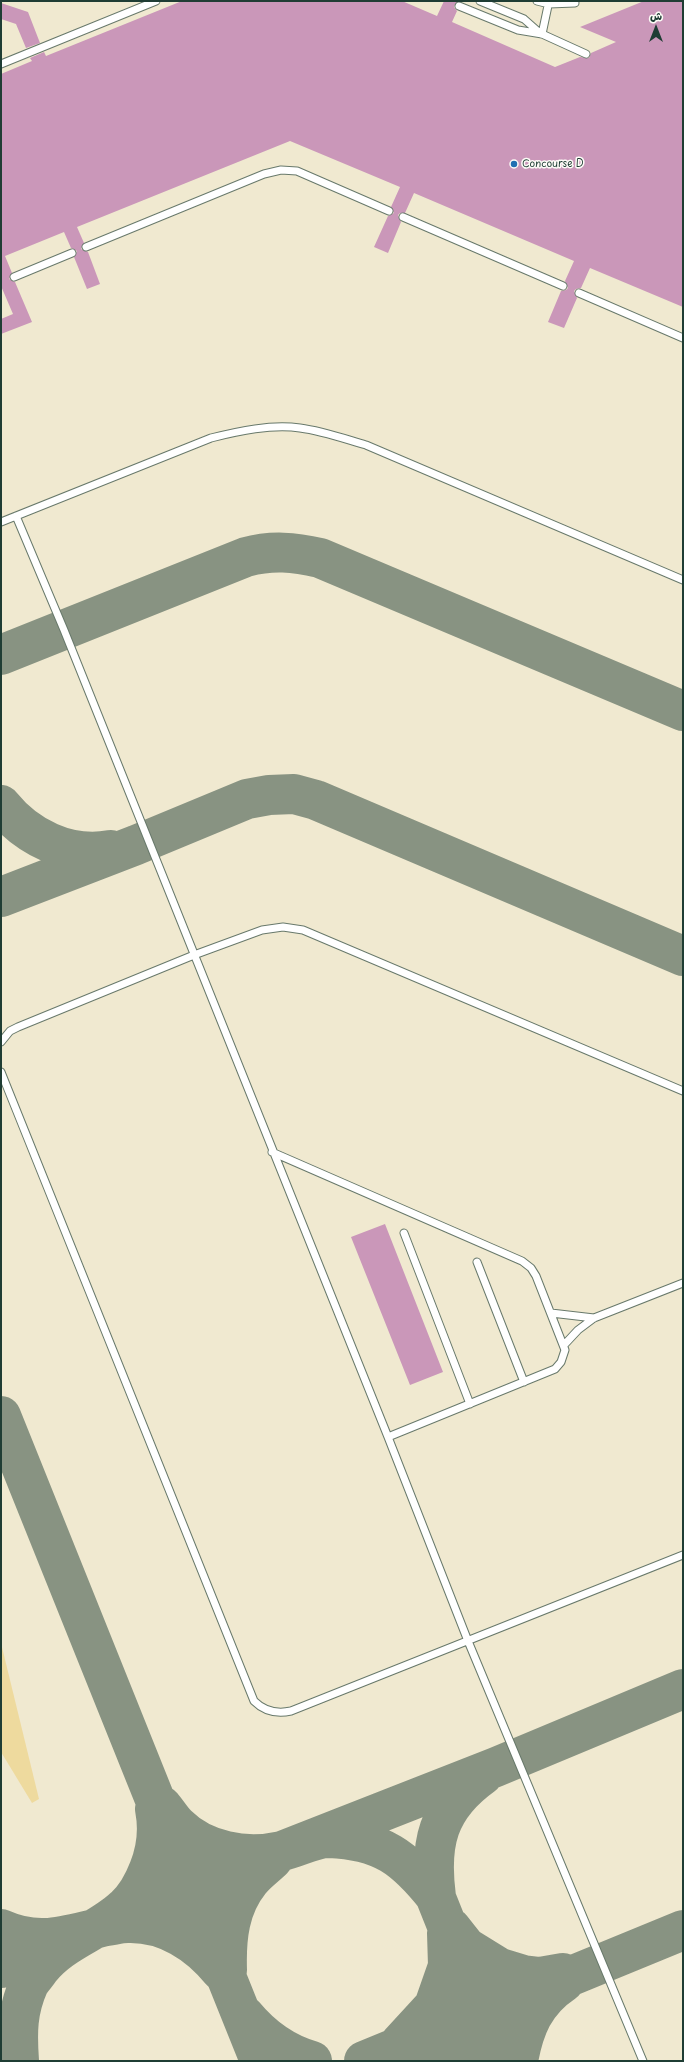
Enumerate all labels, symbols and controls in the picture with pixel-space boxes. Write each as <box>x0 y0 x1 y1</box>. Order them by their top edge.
text: ش <box>650 7 662 24</box>
north arrow <box>636 8 676 48</box>
place label: Concourse D <box>522 158 584 170</box>
marker: Concourse D <box>509 159 519 169</box>

